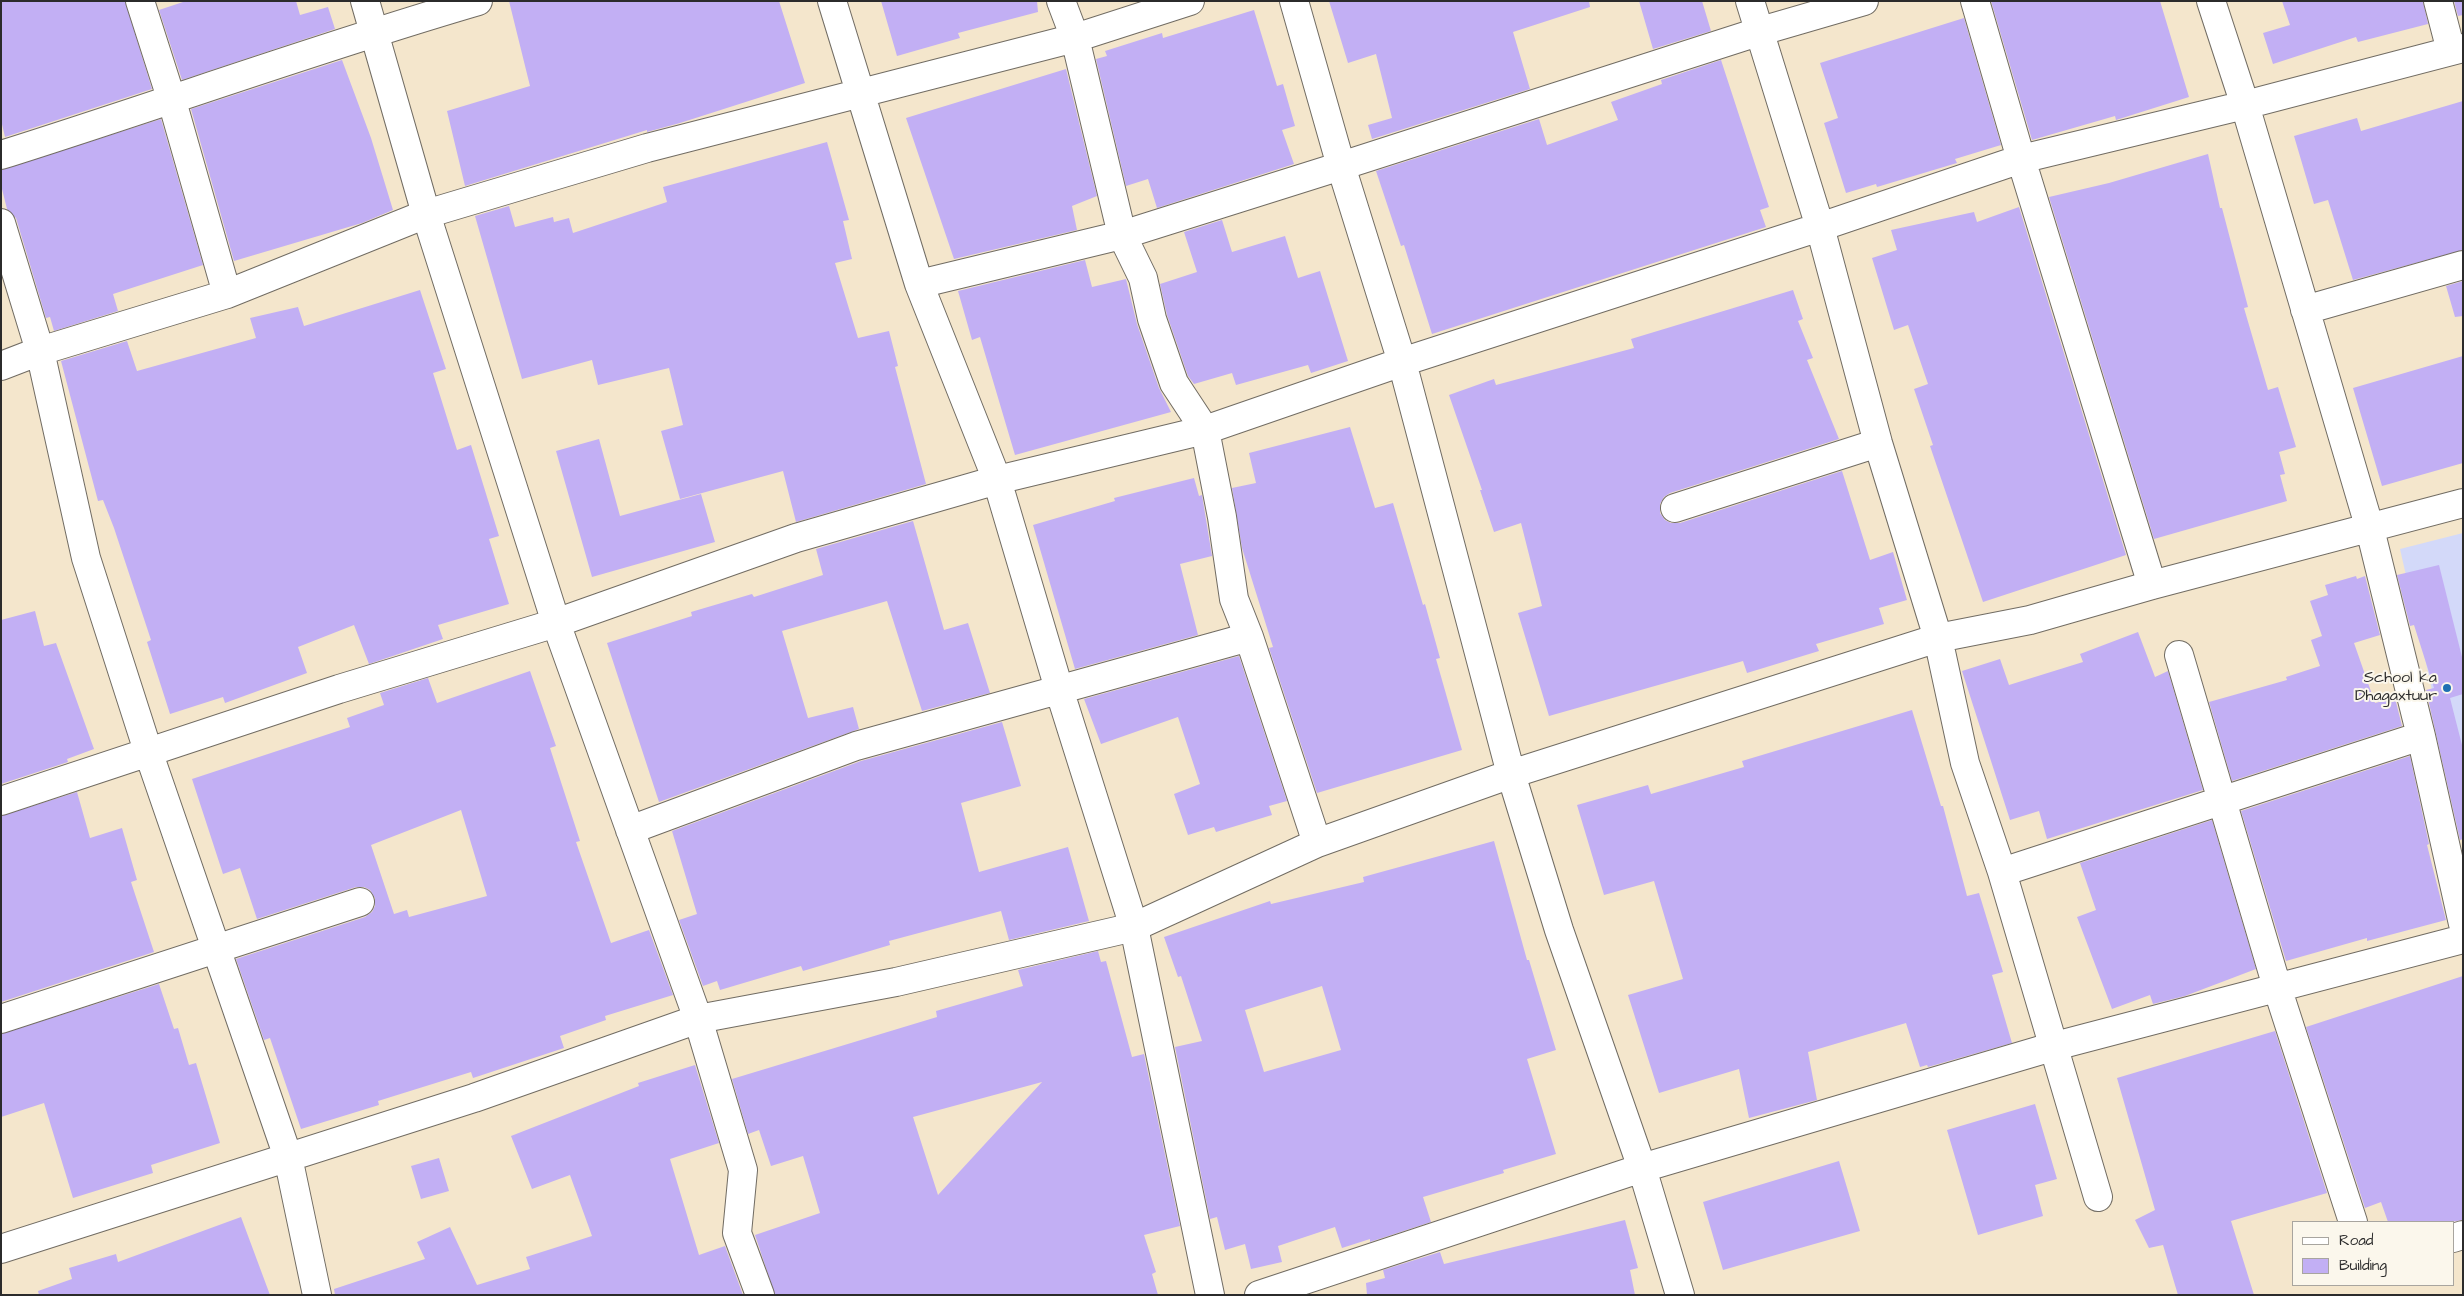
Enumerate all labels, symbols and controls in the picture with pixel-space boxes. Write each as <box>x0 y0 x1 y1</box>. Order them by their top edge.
place label: School ka Dhagaxtuur <box>2355 669 2437 707</box>
marker: School ka Dhagaxtuur <box>2441 682 2453 694</box>
legend <box>2292 1221 2454 1286</box>
text: Road <box>2339 1230 2373 1251</box>
text: Building <box>2339 1255 2387 1276</box>

